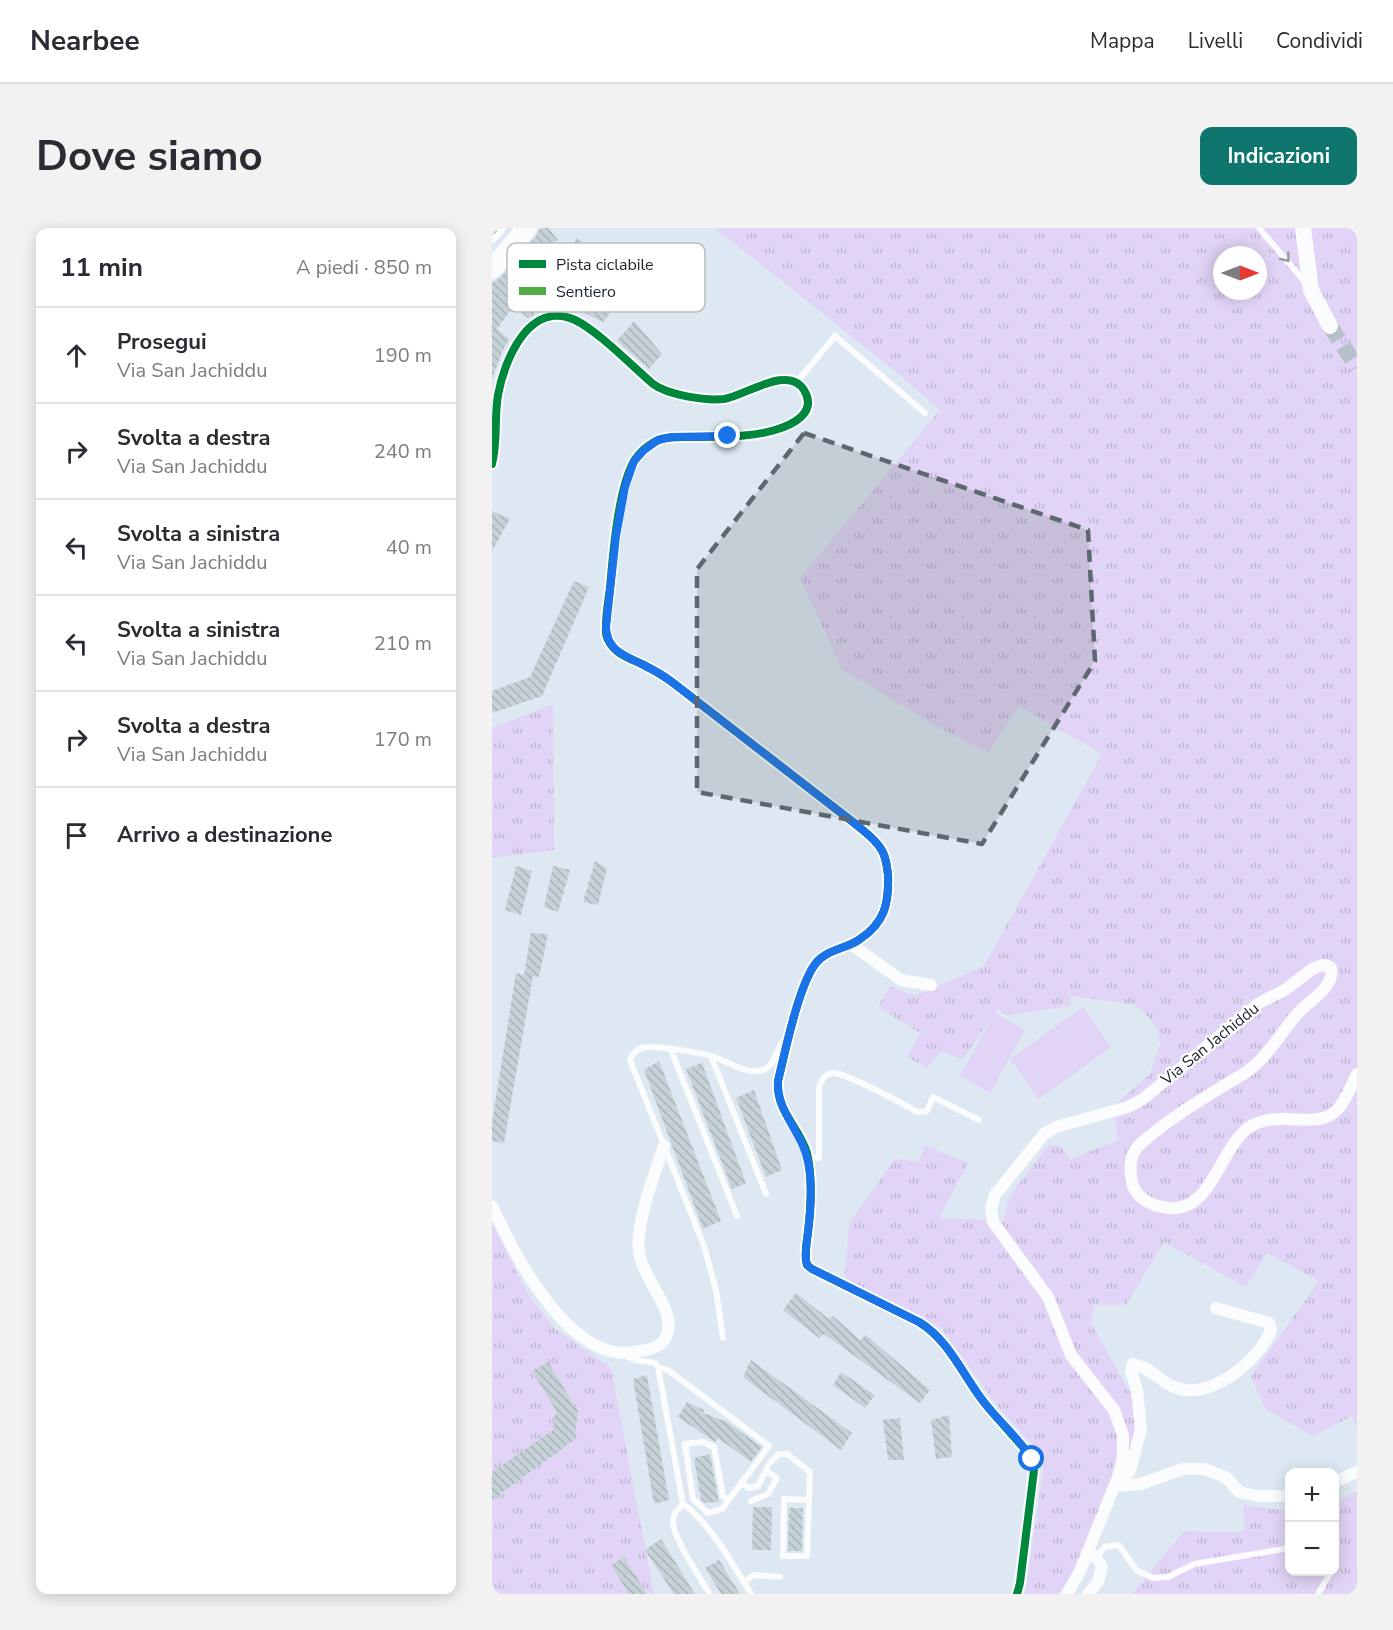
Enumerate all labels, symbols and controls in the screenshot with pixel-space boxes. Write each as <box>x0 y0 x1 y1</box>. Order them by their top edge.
text: Nearbee <box>30 22 140 60</box>
text: Mappa <box>1090 27 1155 55</box>
text: Livelli <box>1188 27 1243 55</box>
text: Condividi <box>1276 27 1363 55</box>
button: Indicazioni <box>1200 127 1357 185</box>
text: Dove siamo <box>36 128 263 185</box>
legend <box>507 243 705 312</box>
north arrow <box>1213 246 1267 300</box>
text: 11 min <box>60 250 143 285</box>
one-way arrow <box>1278 252 1289 263</box>
text: A piedi · 850 m <box>296 254 432 281</box>
text: Pista ciclabile <box>556 254 654 276</box>
text: Sentiero <box>556 281 616 303</box>
text: Prosegui <box>117 327 207 357</box>
icon: ahead <box>60 339 93 372</box>
text: 190 m <box>374 342 432 369</box>
text: Via San Jachiddu <box>117 357 267 384</box>
route end <box>714 422 740 448</box>
text: Svolta a destra <box>117 423 271 453</box>
icon: right <box>60 435 93 468</box>
text: 240 m <box>374 438 432 465</box>
text: Via San Jachiddu <box>117 453 267 480</box>
text: Svolta a sinistra <box>117 519 280 549</box>
icon: left <box>60 531 93 564</box>
text: 40 m <box>386 534 432 561</box>
text: Via San Jachiddu <box>117 549 267 576</box>
text: Svolta a sinistra <box>117 615 280 645</box>
icon: left <box>60 627 93 660</box>
text: 210 m <box>374 630 432 657</box>
text: Via San Jachiddu <box>117 645 267 672</box>
text: Svolta a destra <box>117 711 271 741</box>
icon: right <box>60 723 93 756</box>
text: 170 m <box>374 726 432 753</box>
text: Via San Jachiddu <box>117 741 267 768</box>
icon: arrive <box>60 819 93 852</box>
text: Arrivo a destinazione <box>117 820 332 850</box>
street label: Via San Jachiddu <box>1156 998 1264 1091</box>
route start <box>1018 1445 1044 1471</box>
map controls <box>1285 1468 1339 1576</box>
button: + <box>1285 1468 1339 1522</box>
button: − <box>1285 1522 1339 1576</box>

